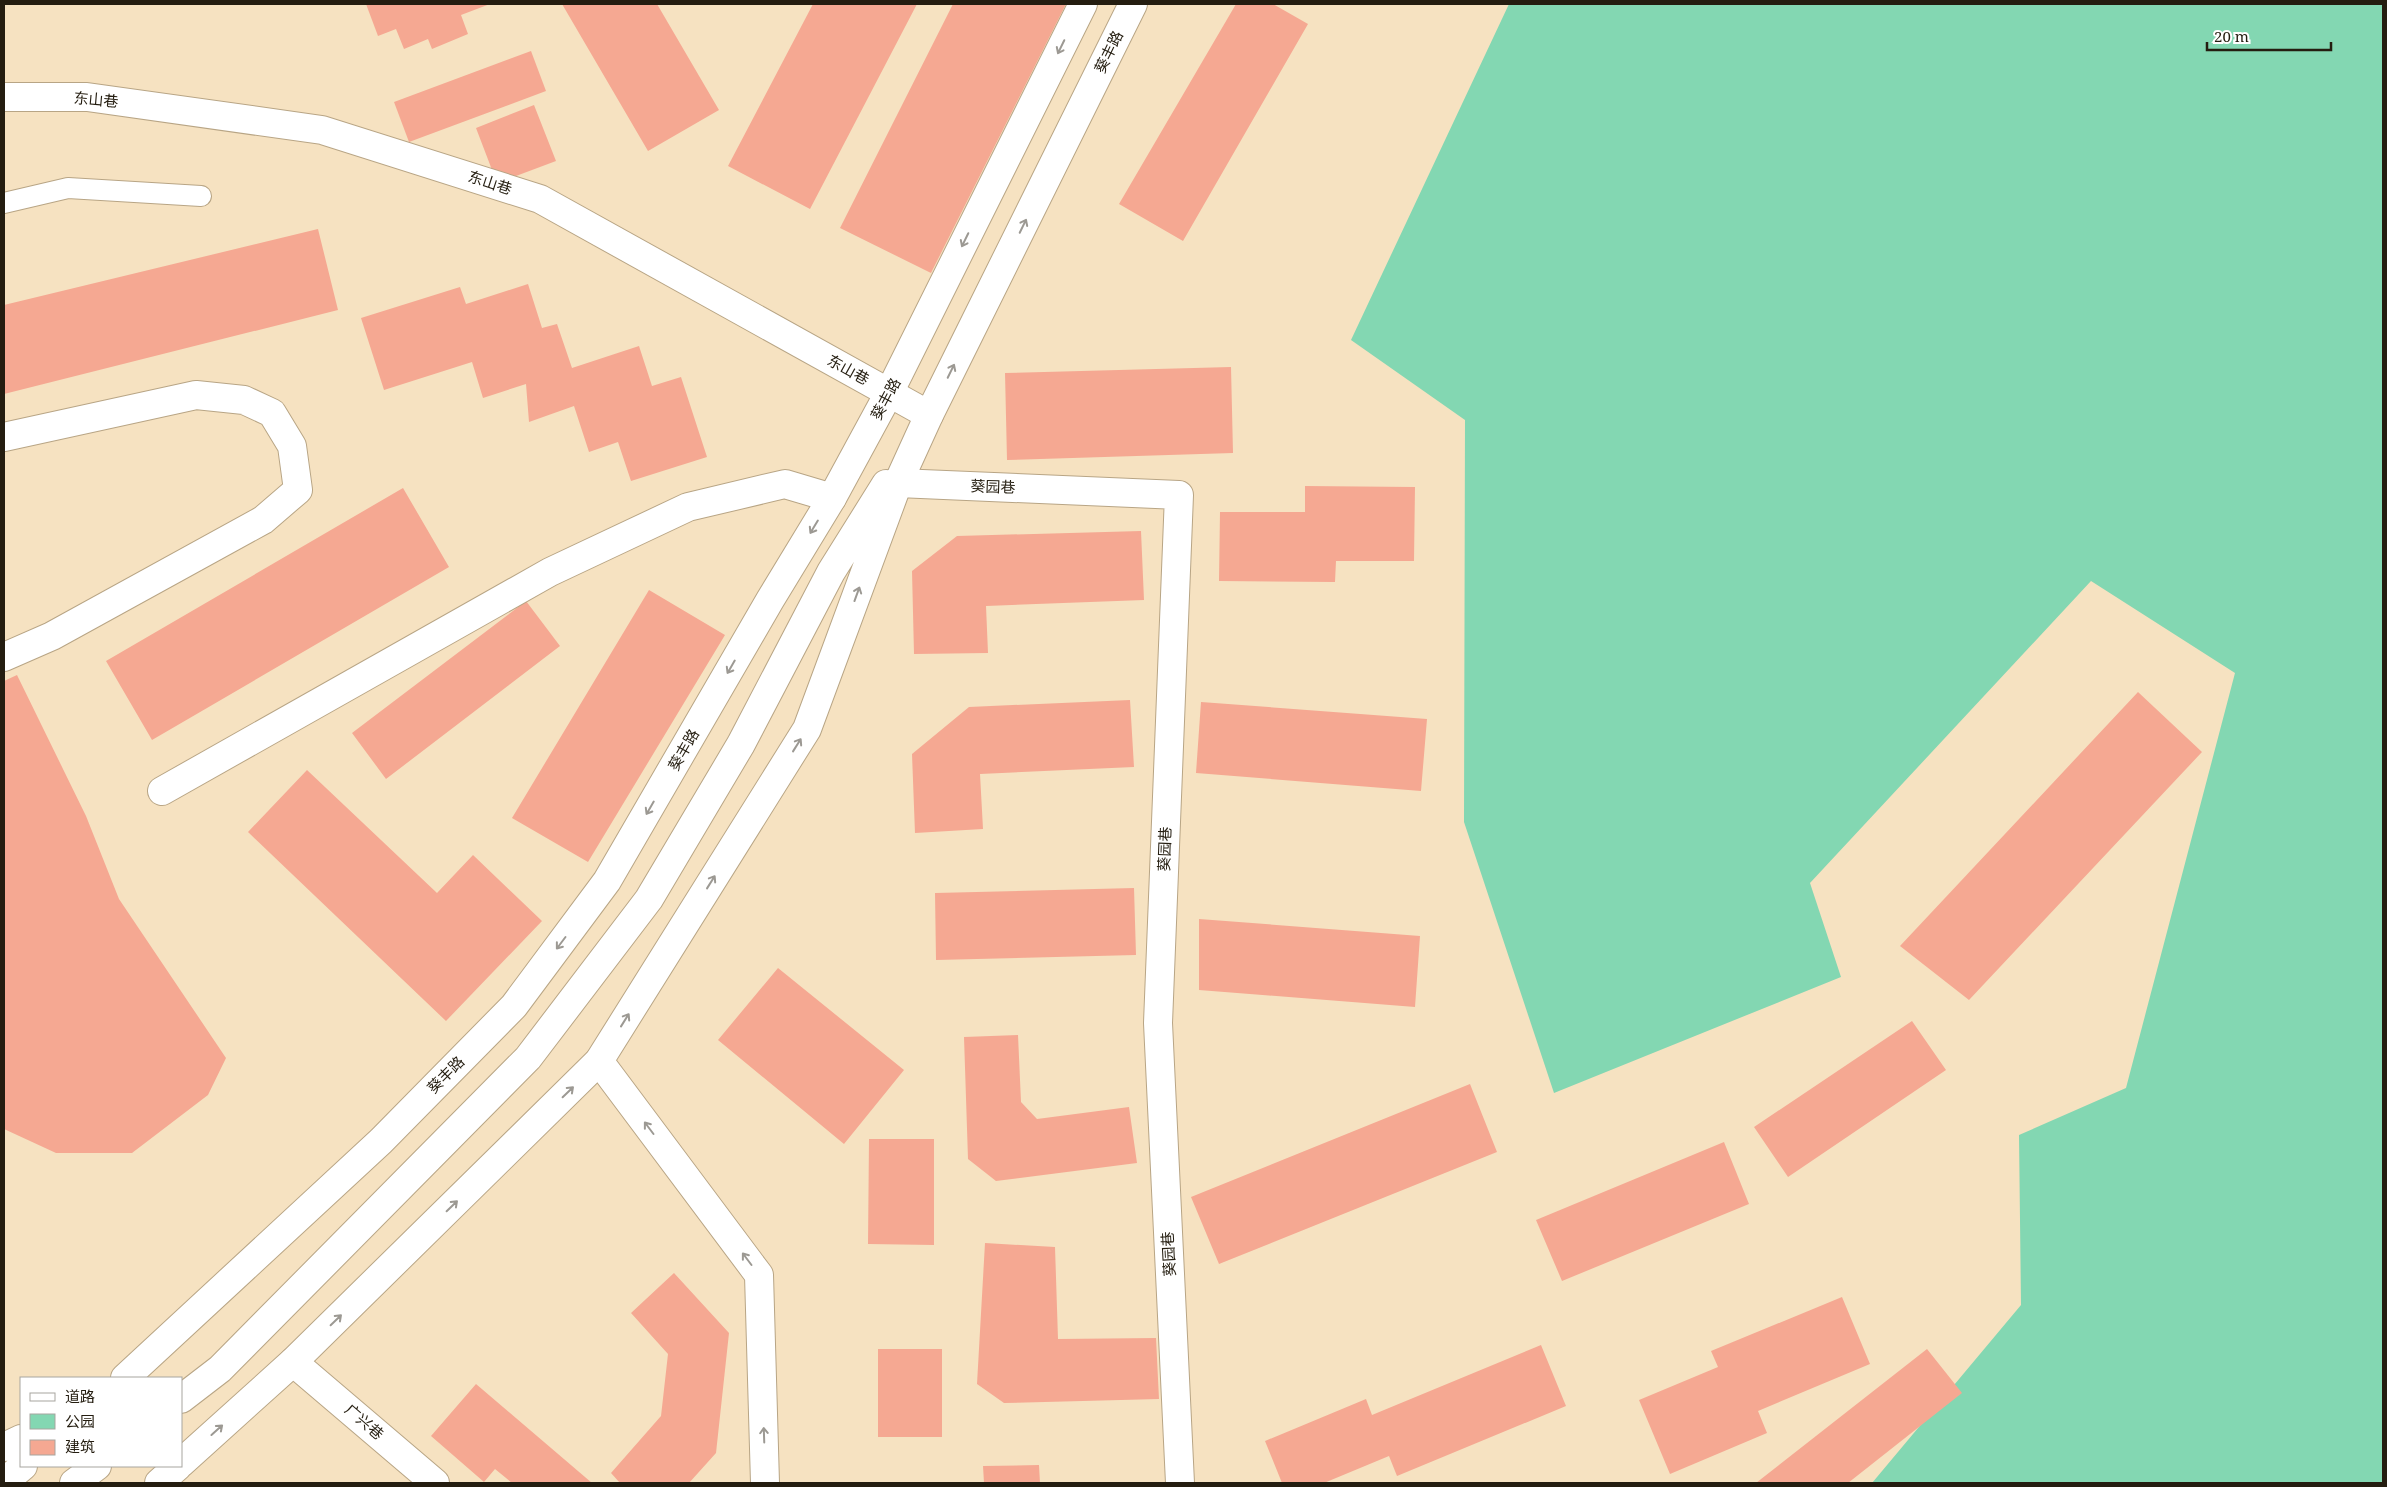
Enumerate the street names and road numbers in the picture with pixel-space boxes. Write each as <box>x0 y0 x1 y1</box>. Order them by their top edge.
street label: 葵丰路 <box>1089 27 1127 76</box>
street label: 东山巷 <box>73 87 119 111</box>
street label: 东山巷 <box>466 166 515 199</box>
street label: 东山巷 <box>824 349 873 389</box>
street label: 葵丰路 <box>866 374 905 423</box>
street label: 葵园巷 <box>970 475 1016 497</box>
street label: 葵丰路 <box>663 725 703 774</box>
street label: 葵园巷 <box>1153 826 1175 872</box>
street label: 葵丰路 <box>422 1051 468 1097</box>
street label: 葵园巷 <box>1157 1231 1179 1277</box>
street label: 广兴巷 <box>341 1399 388 1444</box>

